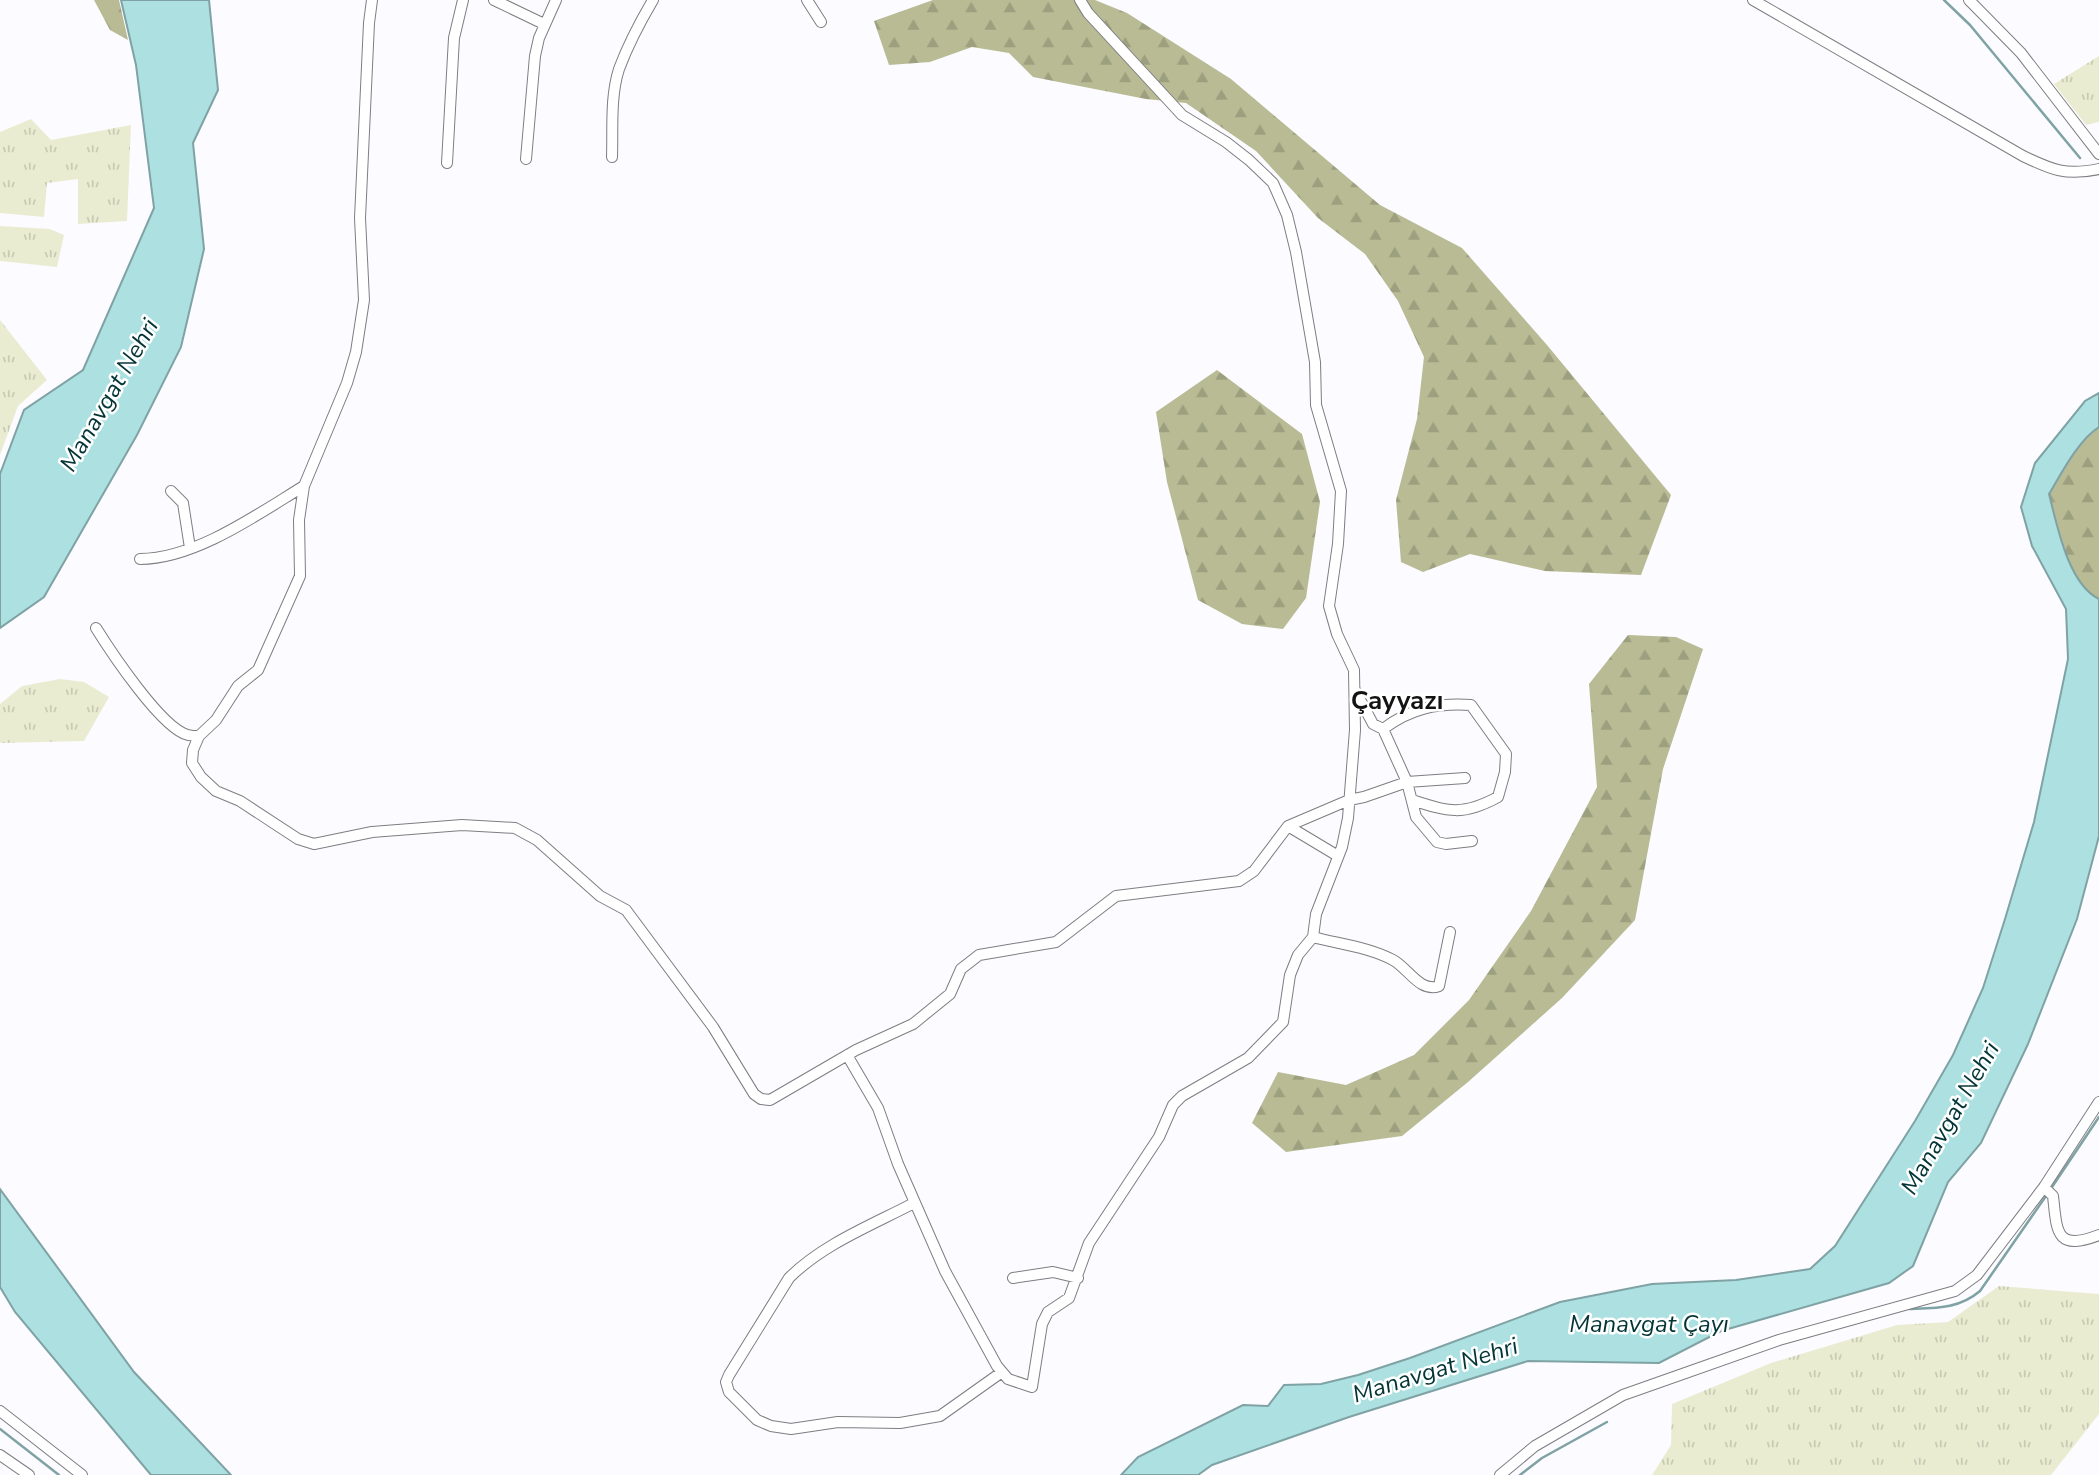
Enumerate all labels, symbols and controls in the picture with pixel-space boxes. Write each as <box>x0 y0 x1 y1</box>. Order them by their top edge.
water label: Manavgat Nehri <box>52 312 166 477</box>
district label: Çayyazı <box>1351 683 1443 718</box>
water label: Manavgat Nehri <box>1893 1035 2007 1200</box>
water label: Manavgat Çayı <box>1569 1308 1729 1340</box>
water label: Manavgat Nehri <box>1348 1330 1522 1410</box>

